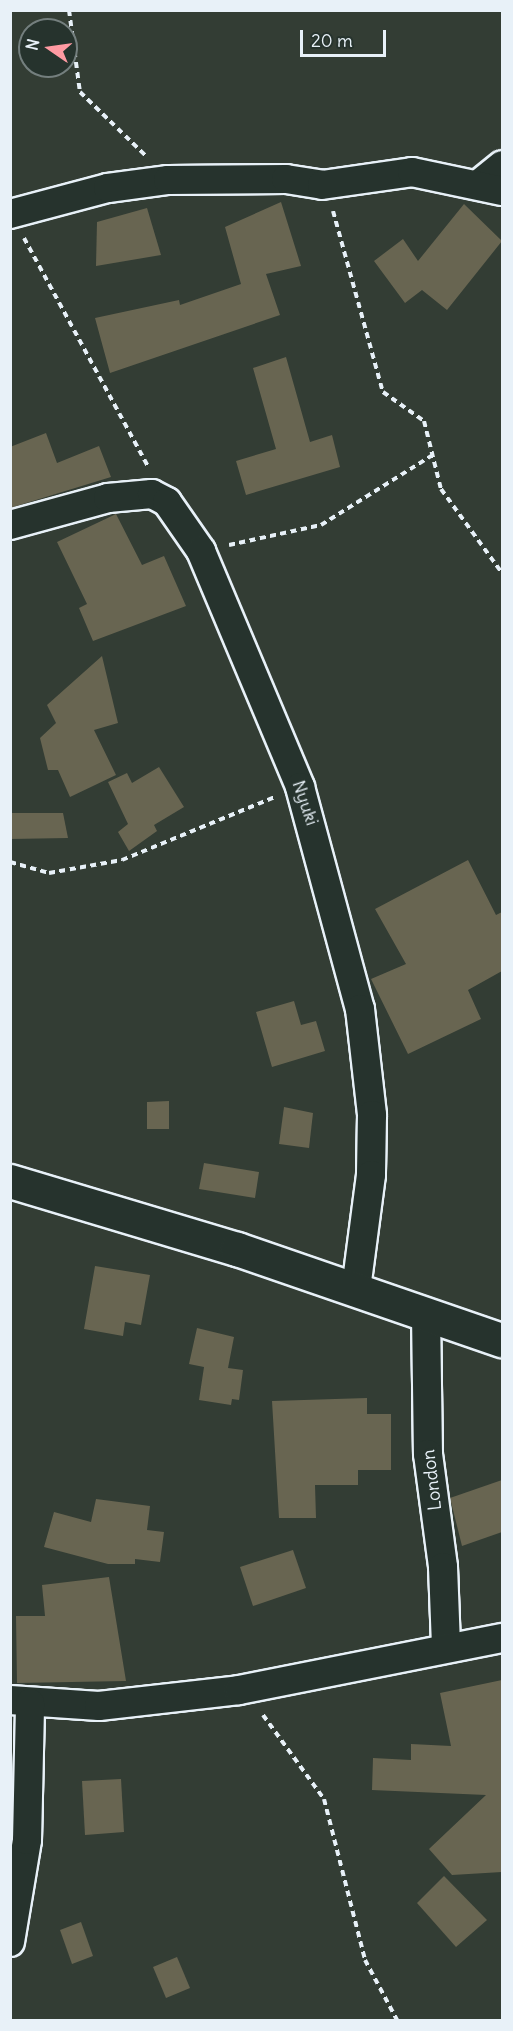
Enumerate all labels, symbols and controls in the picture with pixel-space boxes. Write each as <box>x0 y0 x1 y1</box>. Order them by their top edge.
north arrow <box>18 18 78 78</box>
scale bar <box>303 18 388 56</box>
text: 20 m <box>311 29 353 52</box>
text: N <box>21 37 43 52</box>
street label: Nyuki <box>287 778 323 828</box>
street label: London <box>418 1448 446 1512</box>

